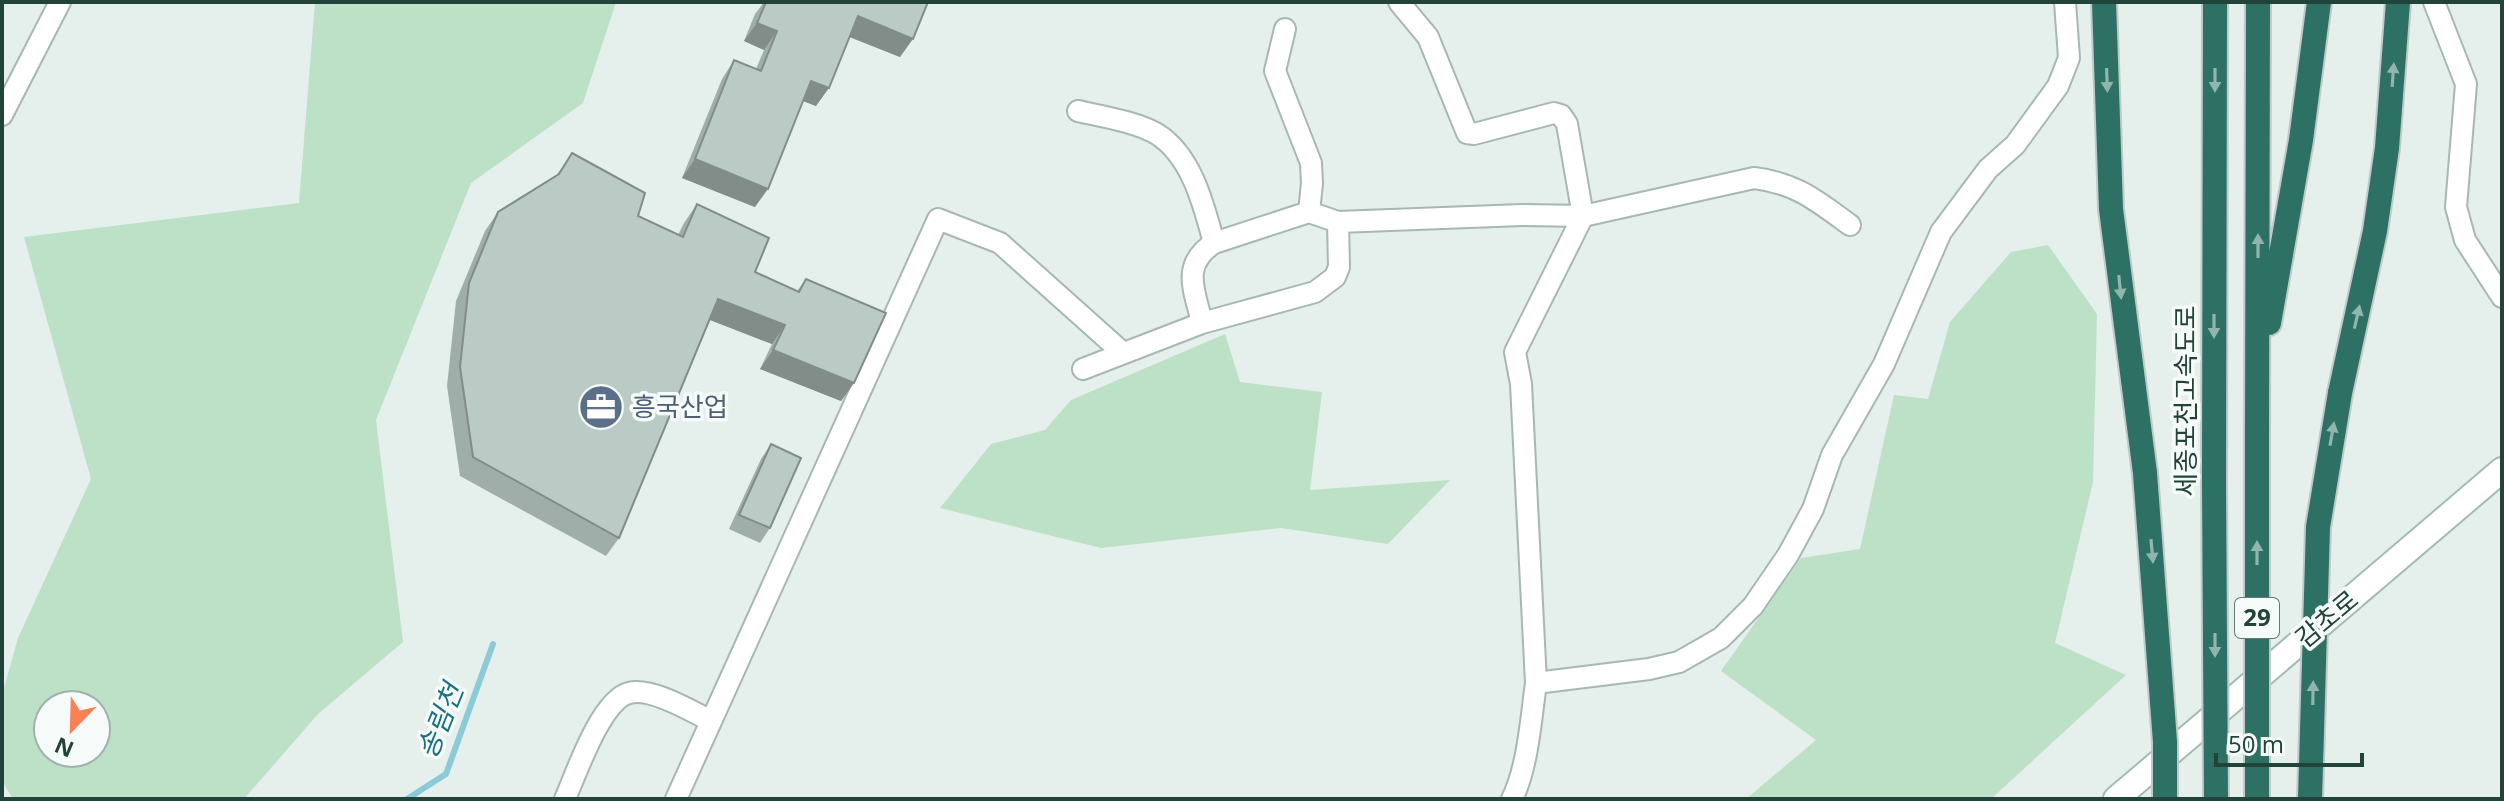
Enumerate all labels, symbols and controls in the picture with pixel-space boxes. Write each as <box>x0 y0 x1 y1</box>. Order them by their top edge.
one-way arrow <box>2387 62 2400 87</box>
one-way arrow <box>2101 68 2114 93</box>
one-way arrow <box>2209 68 2221 93</box>
one-way arrow <box>2252 233 2264 258</box>
one-way arrow <box>2113 275 2126 300</box>
one-way arrow <box>2351 304 2364 329</box>
street label: 세종포천고속도로 <box>2167 305 2203 497</box>
one-way arrow <box>2208 314 2220 339</box>
office icon: 흥국산업 <box>577 383 625 431</box>
place label: 흥국산업 <box>632 388 728 424</box>
one-way arrow <box>2327 421 2339 446</box>
one-way arrow <box>2145 539 2158 564</box>
one-way arrow <box>2251 540 2263 565</box>
street label: 감초로 <box>2287 581 2365 655</box>
road number: 29 <box>2235 598 2279 638</box>
one-way arrow <box>2209 633 2222 658</box>
water label: 송림천 <box>407 675 472 764</box>
one-way arrow <box>2307 680 2319 705</box>
north arrow <box>32 689 112 769</box>
scale bar <box>2216 717 2362 767</box>
text: 50 m <box>2228 727 2284 760</box>
text: N <box>50 731 78 766</box>

